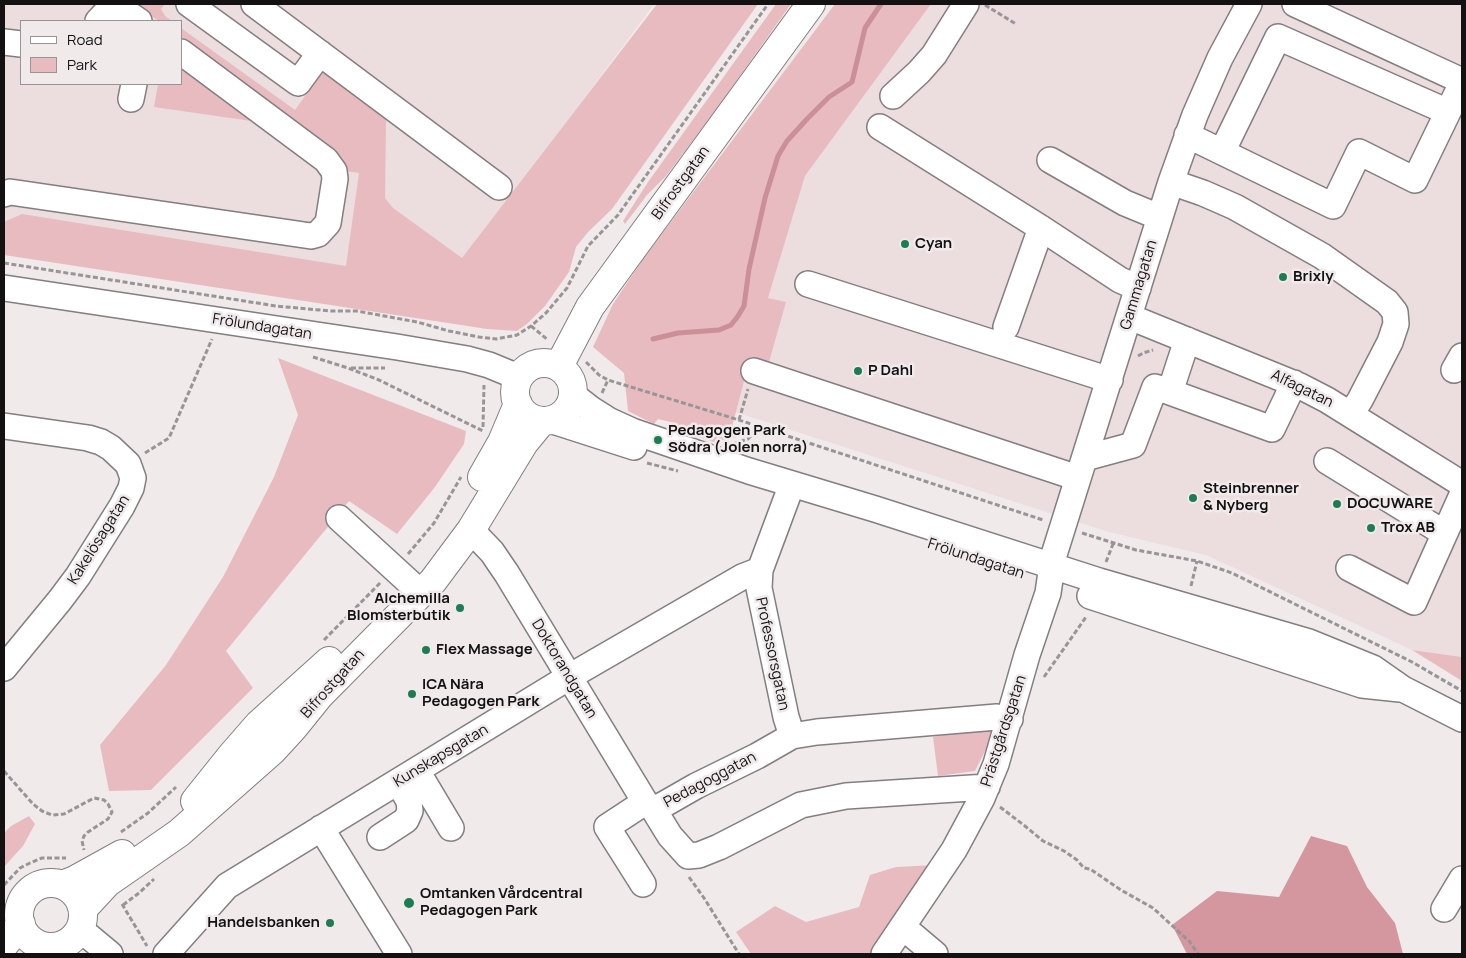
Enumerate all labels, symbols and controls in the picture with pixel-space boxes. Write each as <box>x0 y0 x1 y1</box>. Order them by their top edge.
legend <box>20 20 182 85</box>
text: Road <box>67 29 103 50</box>
text: Park <box>67 54 97 75</box>
street label: Bifrostgatan <box>648 143 714 223</box>
place label: Cyan <box>915 235 952 253</box>
marker: Cyan <box>899 238 911 250</box>
street label: Gammagatan <box>1117 238 1161 332</box>
place label: Brixly <box>1293 268 1334 286</box>
marker: Brixly <box>1277 271 1289 283</box>
street label: Frölundagatan <box>211 310 313 344</box>
place label: P Dahl <box>868 362 913 380</box>
marker: P Dahl <box>852 365 864 377</box>
street label: Alfagatan <box>1268 366 1336 412</box>
place label: Pedagogen Park Södra (Jolen norra) <box>668 422 808 457</box>
marker: Pedagogen Park Södra (Jolen norra) <box>652 434 664 446</box>
place label: Steinbrenner & Nyberg <box>1203 480 1299 515</box>
street label: Kakelösagatan <box>64 492 134 588</box>
marker: Steinbrenner & Nyberg <box>1187 492 1199 504</box>
place label: DOCUWARE <box>1347 495 1433 513</box>
marker: DOCUWARE <box>1331 498 1343 510</box>
place label: Trox AB <box>1381 519 1435 537</box>
marker: Trox AB <box>1365 522 1377 534</box>
street label: Frölundagatan <box>925 535 1027 583</box>
place label: Alchemilla Blomsterbutik <box>347 590 450 625</box>
street label: Professorsgatan <box>751 596 793 712</box>
marker: Alchemilla Blomsterbutik <box>454 602 466 614</box>
street label: Doktorandgatan <box>527 616 601 722</box>
place label: Flex Massage <box>436 641 533 659</box>
marker: Flex Massage <box>420 644 432 656</box>
street label: Bifrostgatan <box>297 646 369 722</box>
street label: Prästgårdsgatan <box>978 673 1030 789</box>
place label: ICA Nära Pedagogen Park <box>422 676 539 711</box>
marker: ICA Nära Pedagogen Park <box>406 688 418 700</box>
street label: Kunskapsgatan <box>391 721 491 791</box>
street label: Pedagoggatan <box>661 748 759 812</box>
place label: Omtanken Vårdcentral Pedagogen Park <box>420 885 583 920</box>
marker: Omtanken Vårdcentral Pedagogen Park <box>402 896 416 910</box>
place label: Handelsbanken <box>207 914 320 932</box>
marker: Handelsbanken <box>324 917 336 929</box>

